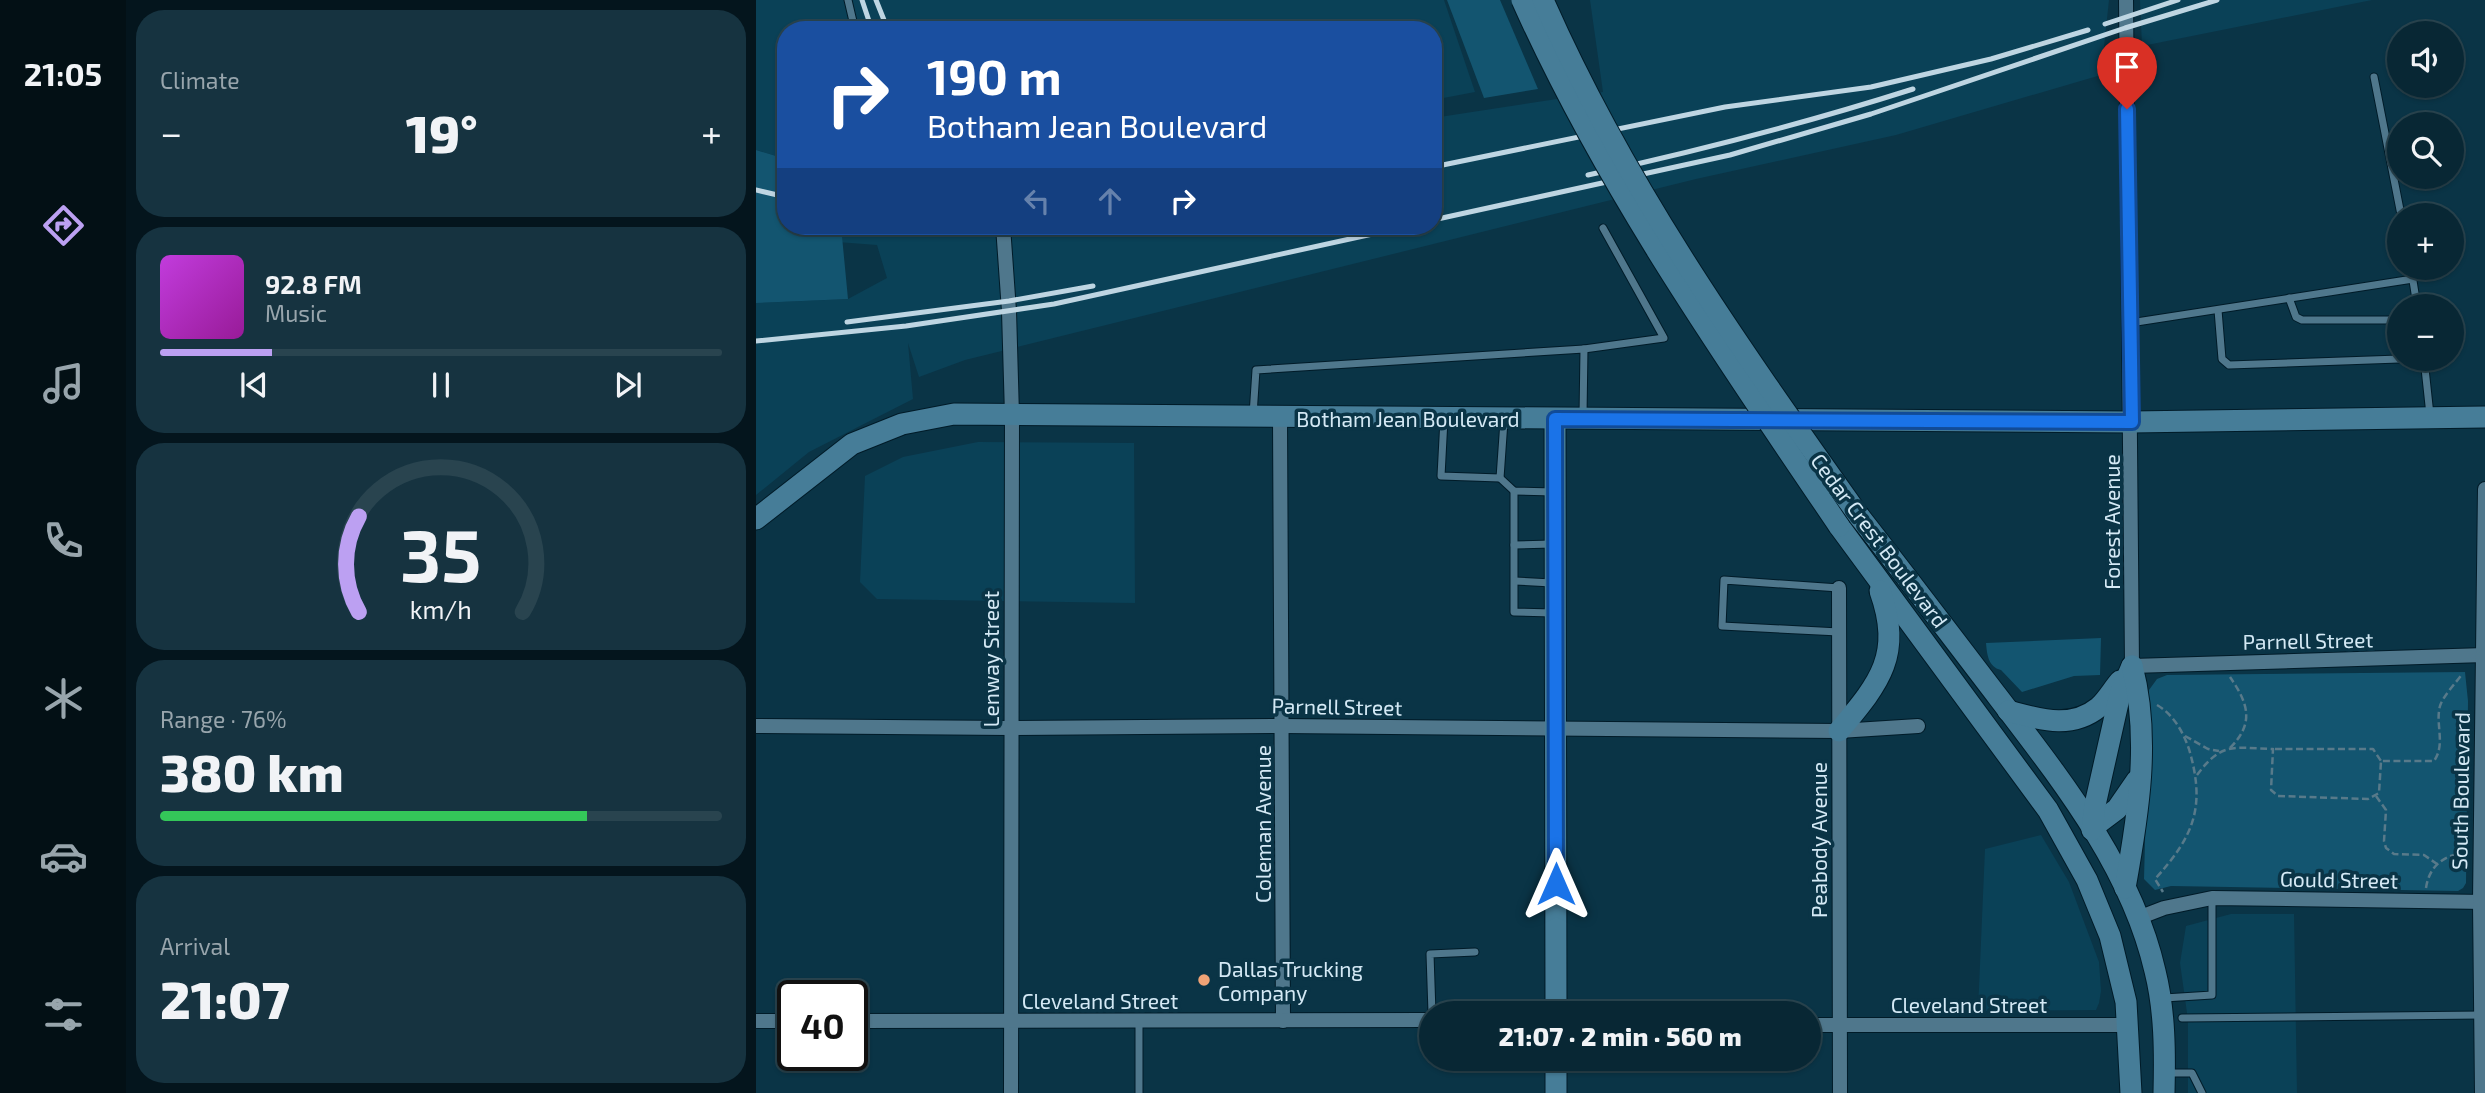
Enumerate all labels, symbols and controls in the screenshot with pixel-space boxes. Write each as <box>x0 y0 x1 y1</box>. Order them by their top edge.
map controls <box>2387 21 2464 371</box>
button: sound <box>2387 21 2464 98</box>
pin <box>2097 37 2157 109</box>
text: 190 m <box>927 46 1062 105</box>
icon: arrive <box>2108 48 2146 86</box>
icon: right <box>812 49 903 140</box>
text: 21:05 <box>24 54 102 92</box>
text: Climate <box>160 66 240 94</box>
text: 19° <box>406 101 478 163</box>
text: Botham Jean Boulevard <box>927 106 1267 144</box>
text: − <box>160 109 182 155</box>
text: + <box>701 109 722 155</box>
button: search <box>2387 112 2464 189</box>
icon: left <box>1018 182 1056 220</box>
icon: ahead <box>1091 182 1129 220</box>
icon: right <box>1164 182 1202 220</box>
icon: directions <box>39 201 88 250</box>
button: + <box>2387 203 2464 280</box>
text: 92.8 FM <box>265 268 362 299</box>
button: − <box>2387 294 2464 371</box>
text: Music <box>265 299 327 327</box>
icon: music <box>39 359 88 408</box>
icon: previous <box>235 366 273 404</box>
icon: pause <box>422 366 460 404</box>
icon: next <box>609 366 647 404</box>
street label: Botham Jean Boulevard <box>1296 406 1520 431</box>
street label: Cedar Crest Boulevard <box>1806 448 1954 632</box>
street label: Forest Avenue <box>2099 454 2124 590</box>
text: 35 <box>400 510 482 598</box>
icon: phone <box>39 516 88 565</box>
street label: Lenway Street <box>978 591 1003 727</box>
text: km/h <box>410 594 472 624</box>
street label: Parnell Street <box>2242 626 2374 654</box>
icon: climate <box>39 674 88 723</box>
street label: Parnell Street <box>1271 692 1403 720</box>
text: Range · 76% <box>160 705 286 733</box>
street label: South Boulevard <box>2446 712 2474 870</box>
text: 380 km <box>160 740 344 802</box>
street label: Coleman Avenue <box>1250 745 1275 903</box>
street label: Peabody Avenue <box>1806 762 1831 918</box>
icon: car <box>39 832 88 881</box>
position arrow <box>1519 847 1593 921</box>
street label: Gould Street <box>2280 865 2398 893</box>
text: Arrival <box>160 932 230 960</box>
place label: Dallas Trucking Company <box>1218 956 1363 1005</box>
text: 21:07 <box>160 967 290 1029</box>
marker: Dallas Trucking Company <box>1196 972 1212 988</box>
speed limit sign: 40 <box>777 980 868 1071</box>
street label: Cleveland Street <box>1022 988 1178 1013</box>
icon: filters <box>39 990 88 1039</box>
street label: Cleveland Street <box>1891 992 2047 1017</box>
text: 21:07 · 2 min · 560 m <box>1498 1020 1742 1051</box>

